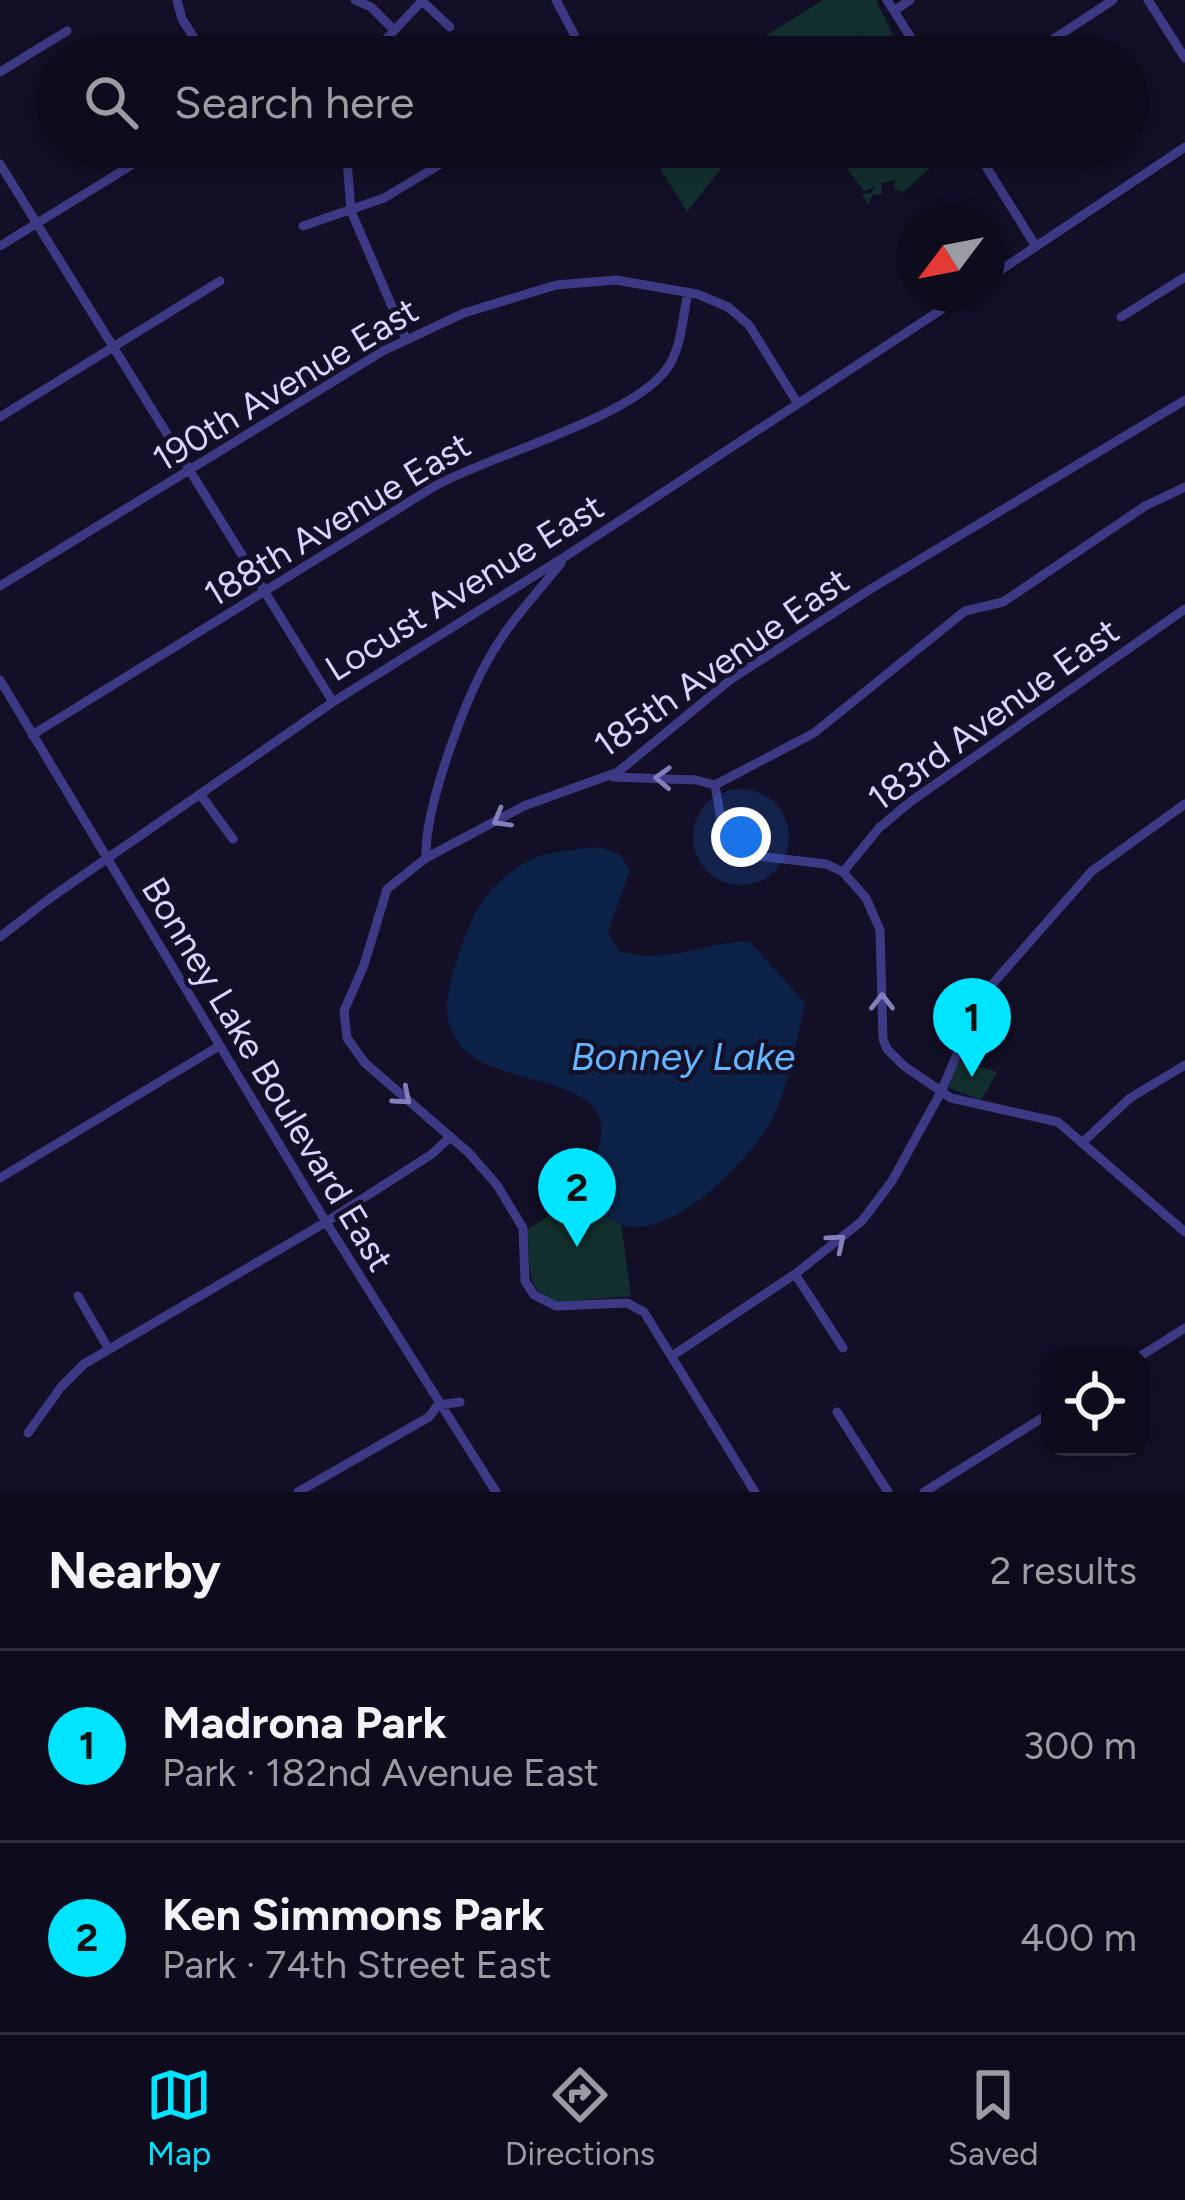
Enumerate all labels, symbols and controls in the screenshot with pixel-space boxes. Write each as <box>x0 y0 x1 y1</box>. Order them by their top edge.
search box <box>36 36 1149 168</box>
icon: search <box>78 69 144 135</box>
text: Search here <box>174 75 414 129</box>
north arrow <box>897 204 1005 312</box>
street label: 190th Avenue East <box>145 288 426 481</box>
street label: 188th Avenue East <box>197 423 478 616</box>
street label: Locust Avenue East <box>318 485 611 690</box>
street label: 185th Avenue East <box>586 558 857 766</box>
street label: 183rd Avenue East <box>860 609 1127 820</box>
one-way arrow <box>653 766 672 792</box>
one-way arrow <box>492 804 514 827</box>
your location <box>711 807 771 867</box>
street label: Bonney Lake Boulevard East <box>133 870 402 1279</box>
pin: 1 <box>933 978 1011 1077</box>
one-way arrow <box>869 992 895 1010</box>
water label: Bonney Lake <box>571 1033 795 1080</box>
one-way arrow <box>389 1083 411 1104</box>
pin: 2 <box>538 1148 616 1247</box>
one-way arrow <box>823 1234 845 1256</box>
map controls <box>1041 1348 1149 1456</box>
button: locate <box>1041 1348 1149 1456</box>
text: Nearby <box>48 1540 221 1601</box>
text: 2 results <box>990 1547 1137 1594</box>
text: Madrona Park <box>162 1695 447 1749</box>
text: 1 <box>79 1722 95 1769</box>
text: 300 m <box>1023 1722 1137 1769</box>
text: Park · 182nd Avenue East <box>162 1749 599 1796</box>
text: Ken Simmons Park <box>162 1887 545 1941</box>
text: 2 <box>76 1914 98 1961</box>
text: 400 m <box>1020 1914 1137 1961</box>
text: Park · 74th Street East <box>162 1941 551 1988</box>
tab: Map <box>146 2062 212 2173</box>
tab: Directions <box>505 2062 655 2173</box>
tab: Saved <box>948 2062 1039 2173</box>

